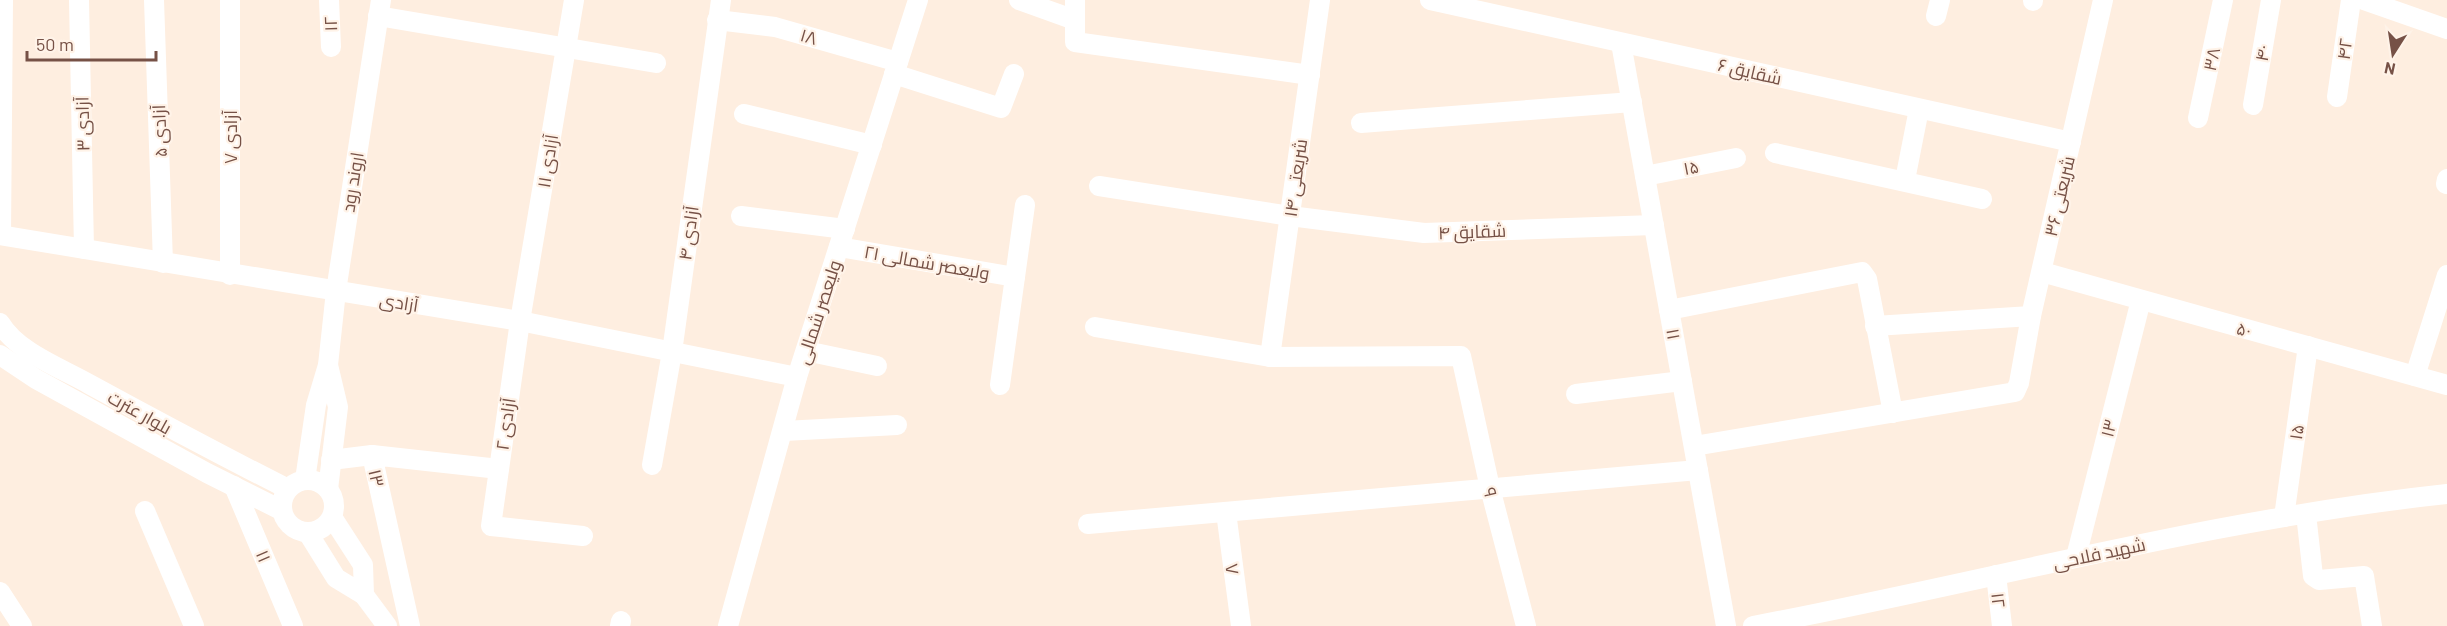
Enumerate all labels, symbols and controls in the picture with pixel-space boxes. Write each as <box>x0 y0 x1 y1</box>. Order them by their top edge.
street label: ۱۲ <box>319 16 341 32</box>
street label: ۱۸ <box>798 23 820 49</box>
scale bar <box>27 24 156 62</box>
north arrow <box>2363 24 2423 84</box>
text: 50 m <box>36 33 74 55</box>
street label: ۴۲ <box>2332 37 2356 61</box>
street label: ۴۰ <box>2250 43 2274 63</box>
street label: ۳۸ <box>2198 45 2224 73</box>
street label: شقایق ۶ <box>1715 53 1784 91</box>
text: N <box>2383 59 2397 80</box>
street label: آزادی ۳ <box>71 96 94 152</box>
street label: آزادی ۵ <box>147 104 172 158</box>
street label: آزادی ۷ <box>219 110 242 164</box>
street label: آزادی ۱۱ <box>532 132 563 190</box>
street label: شریعتی ۱۴ <box>1279 138 1312 219</box>
street label: اروند رود <box>336 150 369 214</box>
street label: شریعتی ۳۶ <box>2039 154 2080 239</box>
street label: ۱۵ <box>1681 155 1701 179</box>
street label: آزادی ۴ <box>673 204 704 262</box>
street label: شقایق ۴ <box>1438 219 1507 245</box>
street label: ولیعصر شمالی ۲۱ <box>862 240 992 285</box>
street label: ولیعصر شمالی <box>791 257 846 367</box>
street label: آزادی <box>378 288 420 317</box>
street label: ۵۰ <box>2234 316 2254 342</box>
street label: ۱۱ <box>1662 327 1686 341</box>
street label: بلوار عترت <box>104 386 176 439</box>
street label: آزادی ۲ <box>490 396 521 452</box>
street label: ۱۳ <box>2095 417 2121 439</box>
street label: ۱۵ <box>2284 423 2308 441</box>
street label: ۱۳ <box>364 467 390 489</box>
street label: ۹ <box>1479 485 1503 499</box>
street label: شهید فلاحی <box>2051 532 2148 575</box>
street label: ۱۱ <box>252 547 276 565</box>
street label: ۷ <box>1221 562 1245 576</box>
street label: ۱۲ <box>1987 591 2011 609</box>

